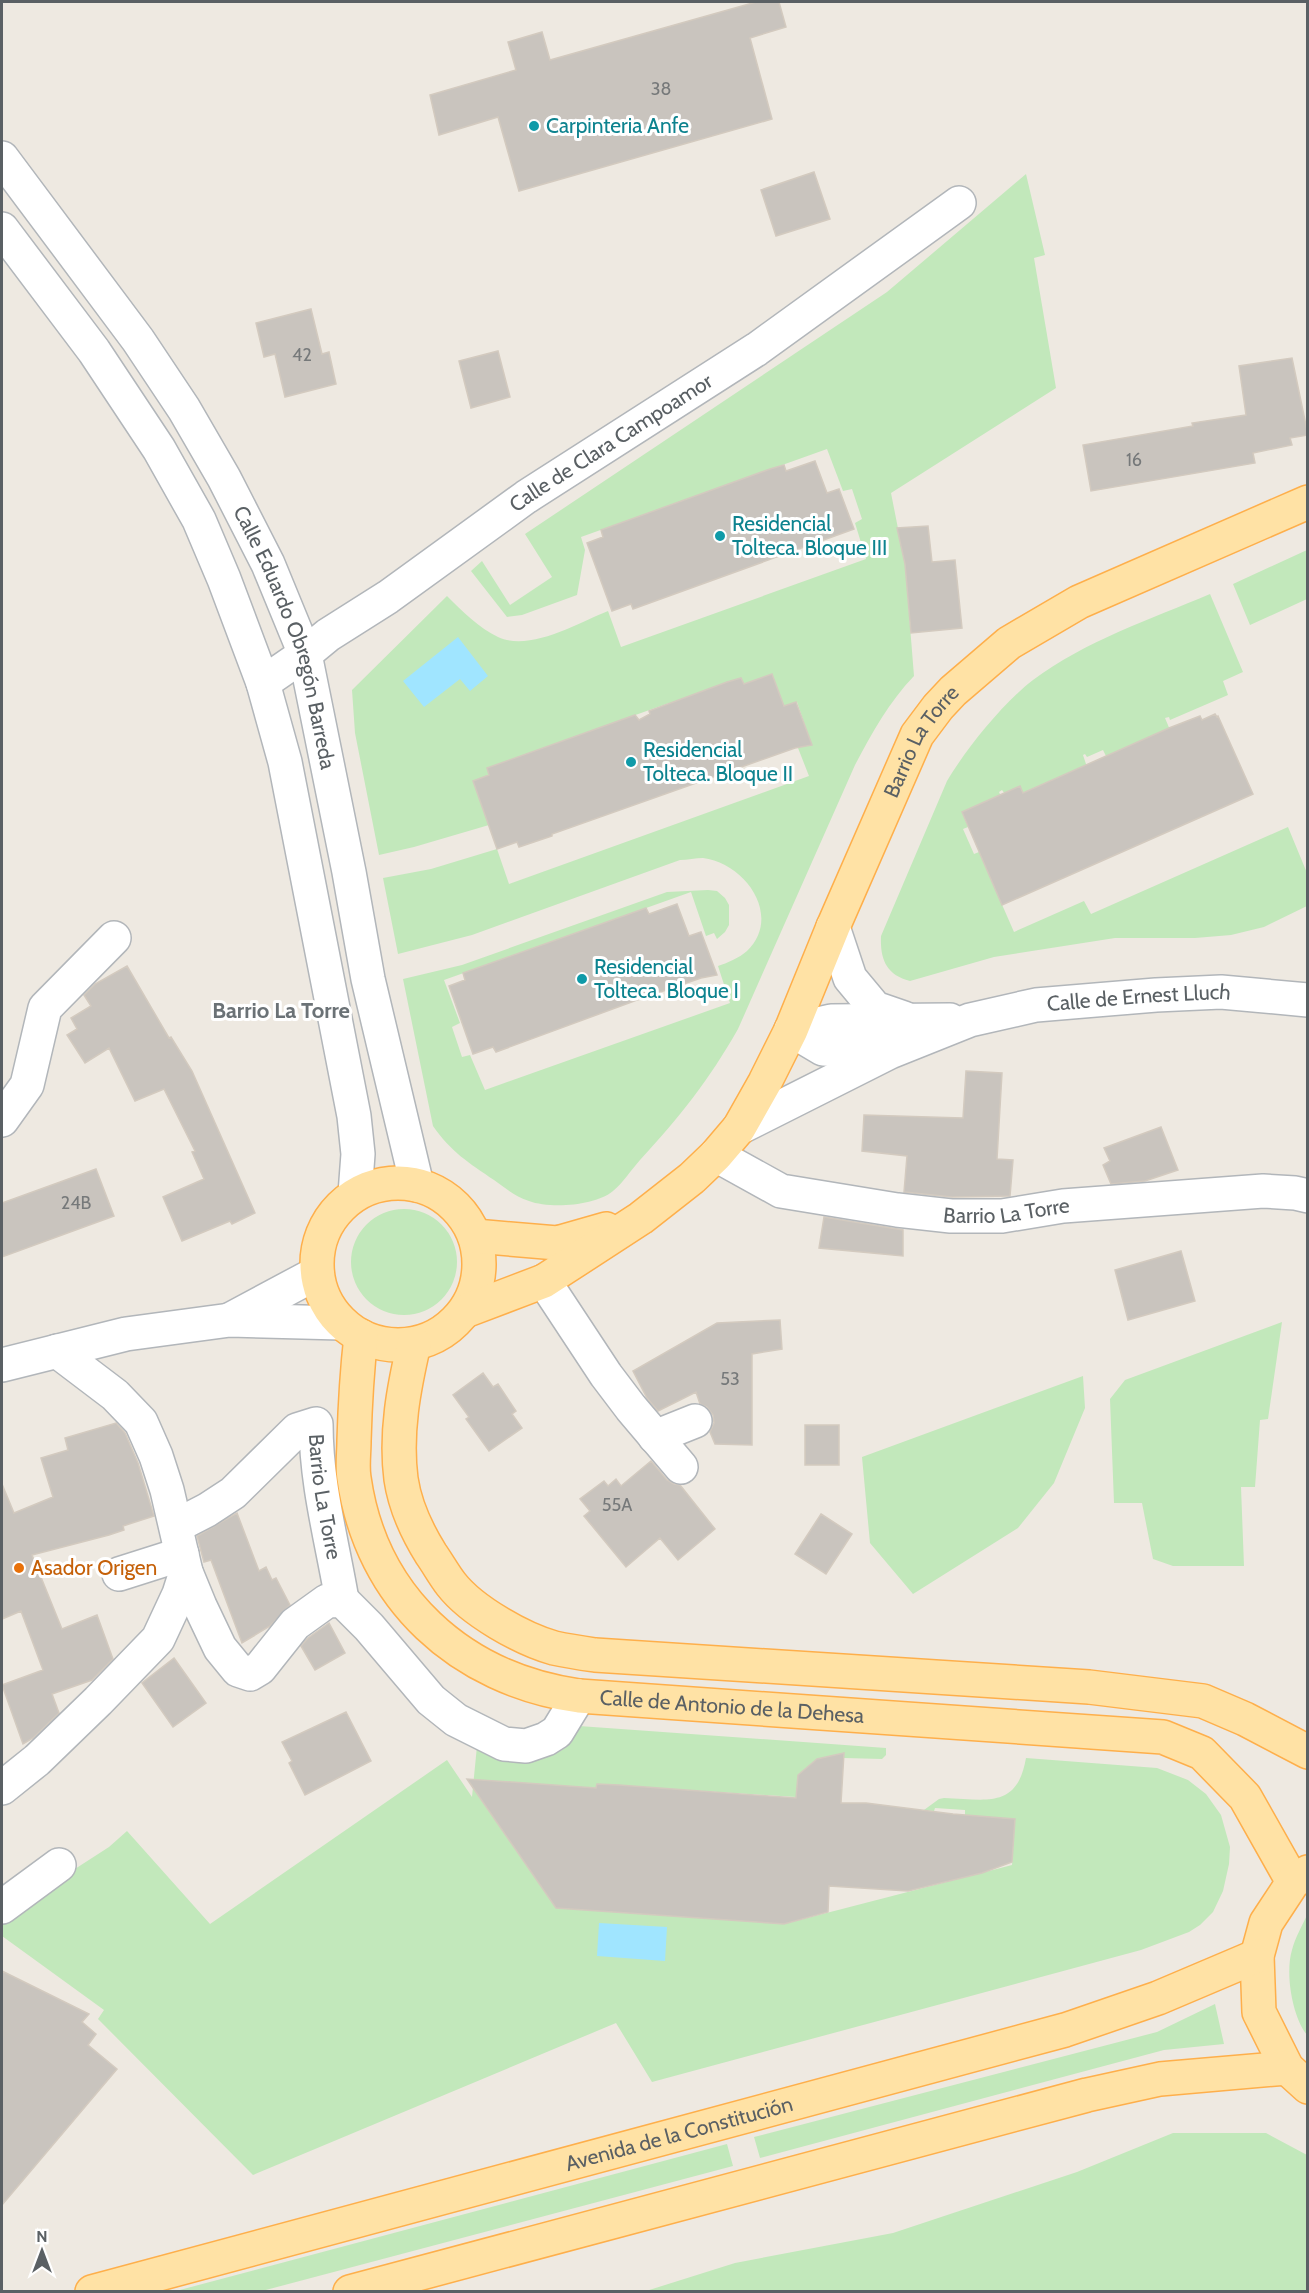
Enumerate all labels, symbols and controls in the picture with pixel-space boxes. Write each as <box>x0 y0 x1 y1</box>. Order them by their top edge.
house number: 38 <box>651 78 671 100</box>
place label: Carpinteria Anfe <box>546 113 689 138</box>
marker: Carpinteria Anfe <box>527 119 541 133</box>
house number: 42 <box>292 344 312 366</box>
street label: Calle de Clara Campoamor <box>504 368 717 517</box>
house number: 16 <box>1126 449 1142 471</box>
street label: Calle Eduardo Obregón Barreda <box>228 501 341 771</box>
place label: Residencial Tolteca. Bloque III <box>732 511 887 560</box>
marker: Residencial Tolteca. Bloque III <box>713 529 727 543</box>
street label: Barrio La Torre <box>878 680 964 801</box>
place label: Residencial Tolteca. Bloque II <box>643 737 793 786</box>
marker: Residencial Tolteca. Bloque II <box>624 755 638 769</box>
place label: Residencial Tolteca. Bloque I <box>594 954 739 1003</box>
marker: Residencial Tolteca. Bloque I <box>575 972 589 986</box>
street label: Calle de Ernest Lluch <box>1046 979 1232 1016</box>
district label: Barrio La Torre <box>212 997 350 1024</box>
house number: 24B <box>61 1192 92 1214</box>
street label: Barrio La Torre <box>942 1193 1071 1228</box>
house number: 53 <box>720 1368 740 1390</box>
street label: Barrio La Torre <box>304 1433 347 1562</box>
house number: 55A <box>602 1494 632 1516</box>
place label: Asador Origen <box>31 1555 157 1580</box>
marker: Asador Origen <box>12 1561 26 1575</box>
street label: Calle de Antonio de la Dehesa <box>599 1684 865 1728</box>
street label: Avenida de la Constitución <box>563 2091 795 2176</box>
north arrow <box>12 2221 72 2281</box>
text: N <box>36 2227 48 2246</box>

